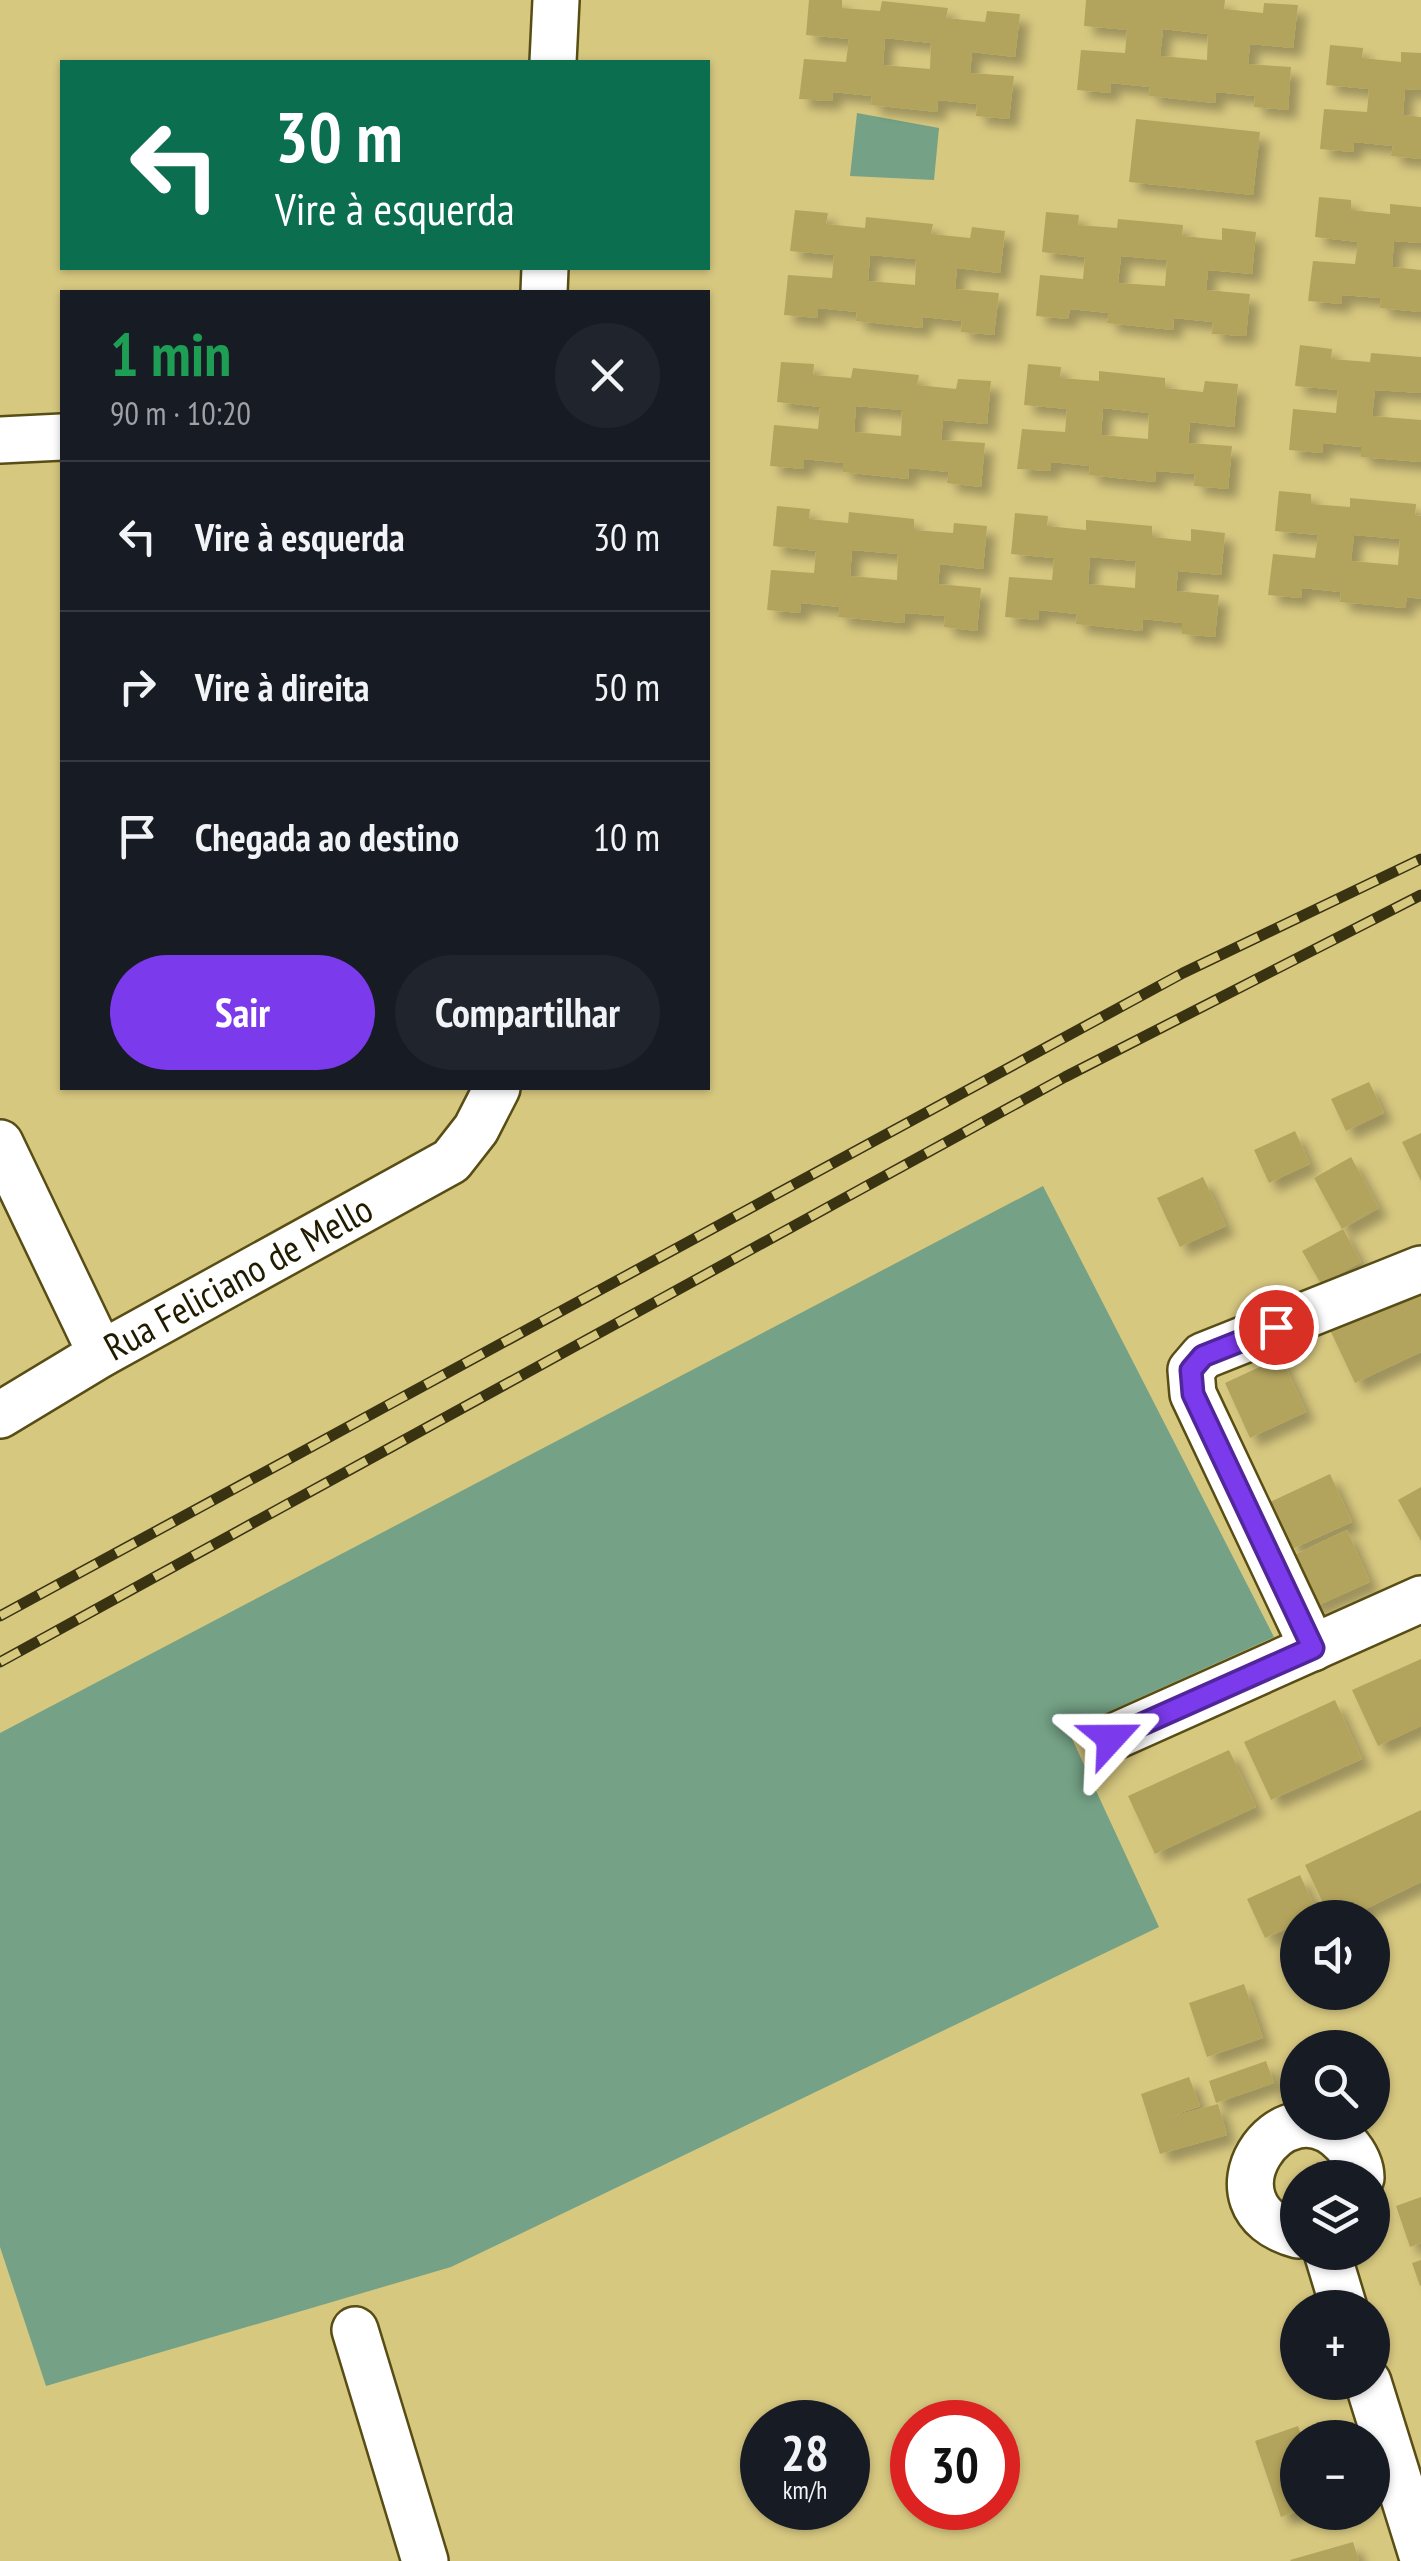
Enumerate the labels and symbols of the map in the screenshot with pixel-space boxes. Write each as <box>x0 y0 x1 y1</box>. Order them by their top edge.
street label: Rua Feliciano de Mello <box>95 1183 381 1371</box>
pin <box>1234 1285 1319 1370</box>
position arrow <box>1059 1686 1163 1790</box>
speed limit sign: 30 <box>890 2400 1020 2530</box>

